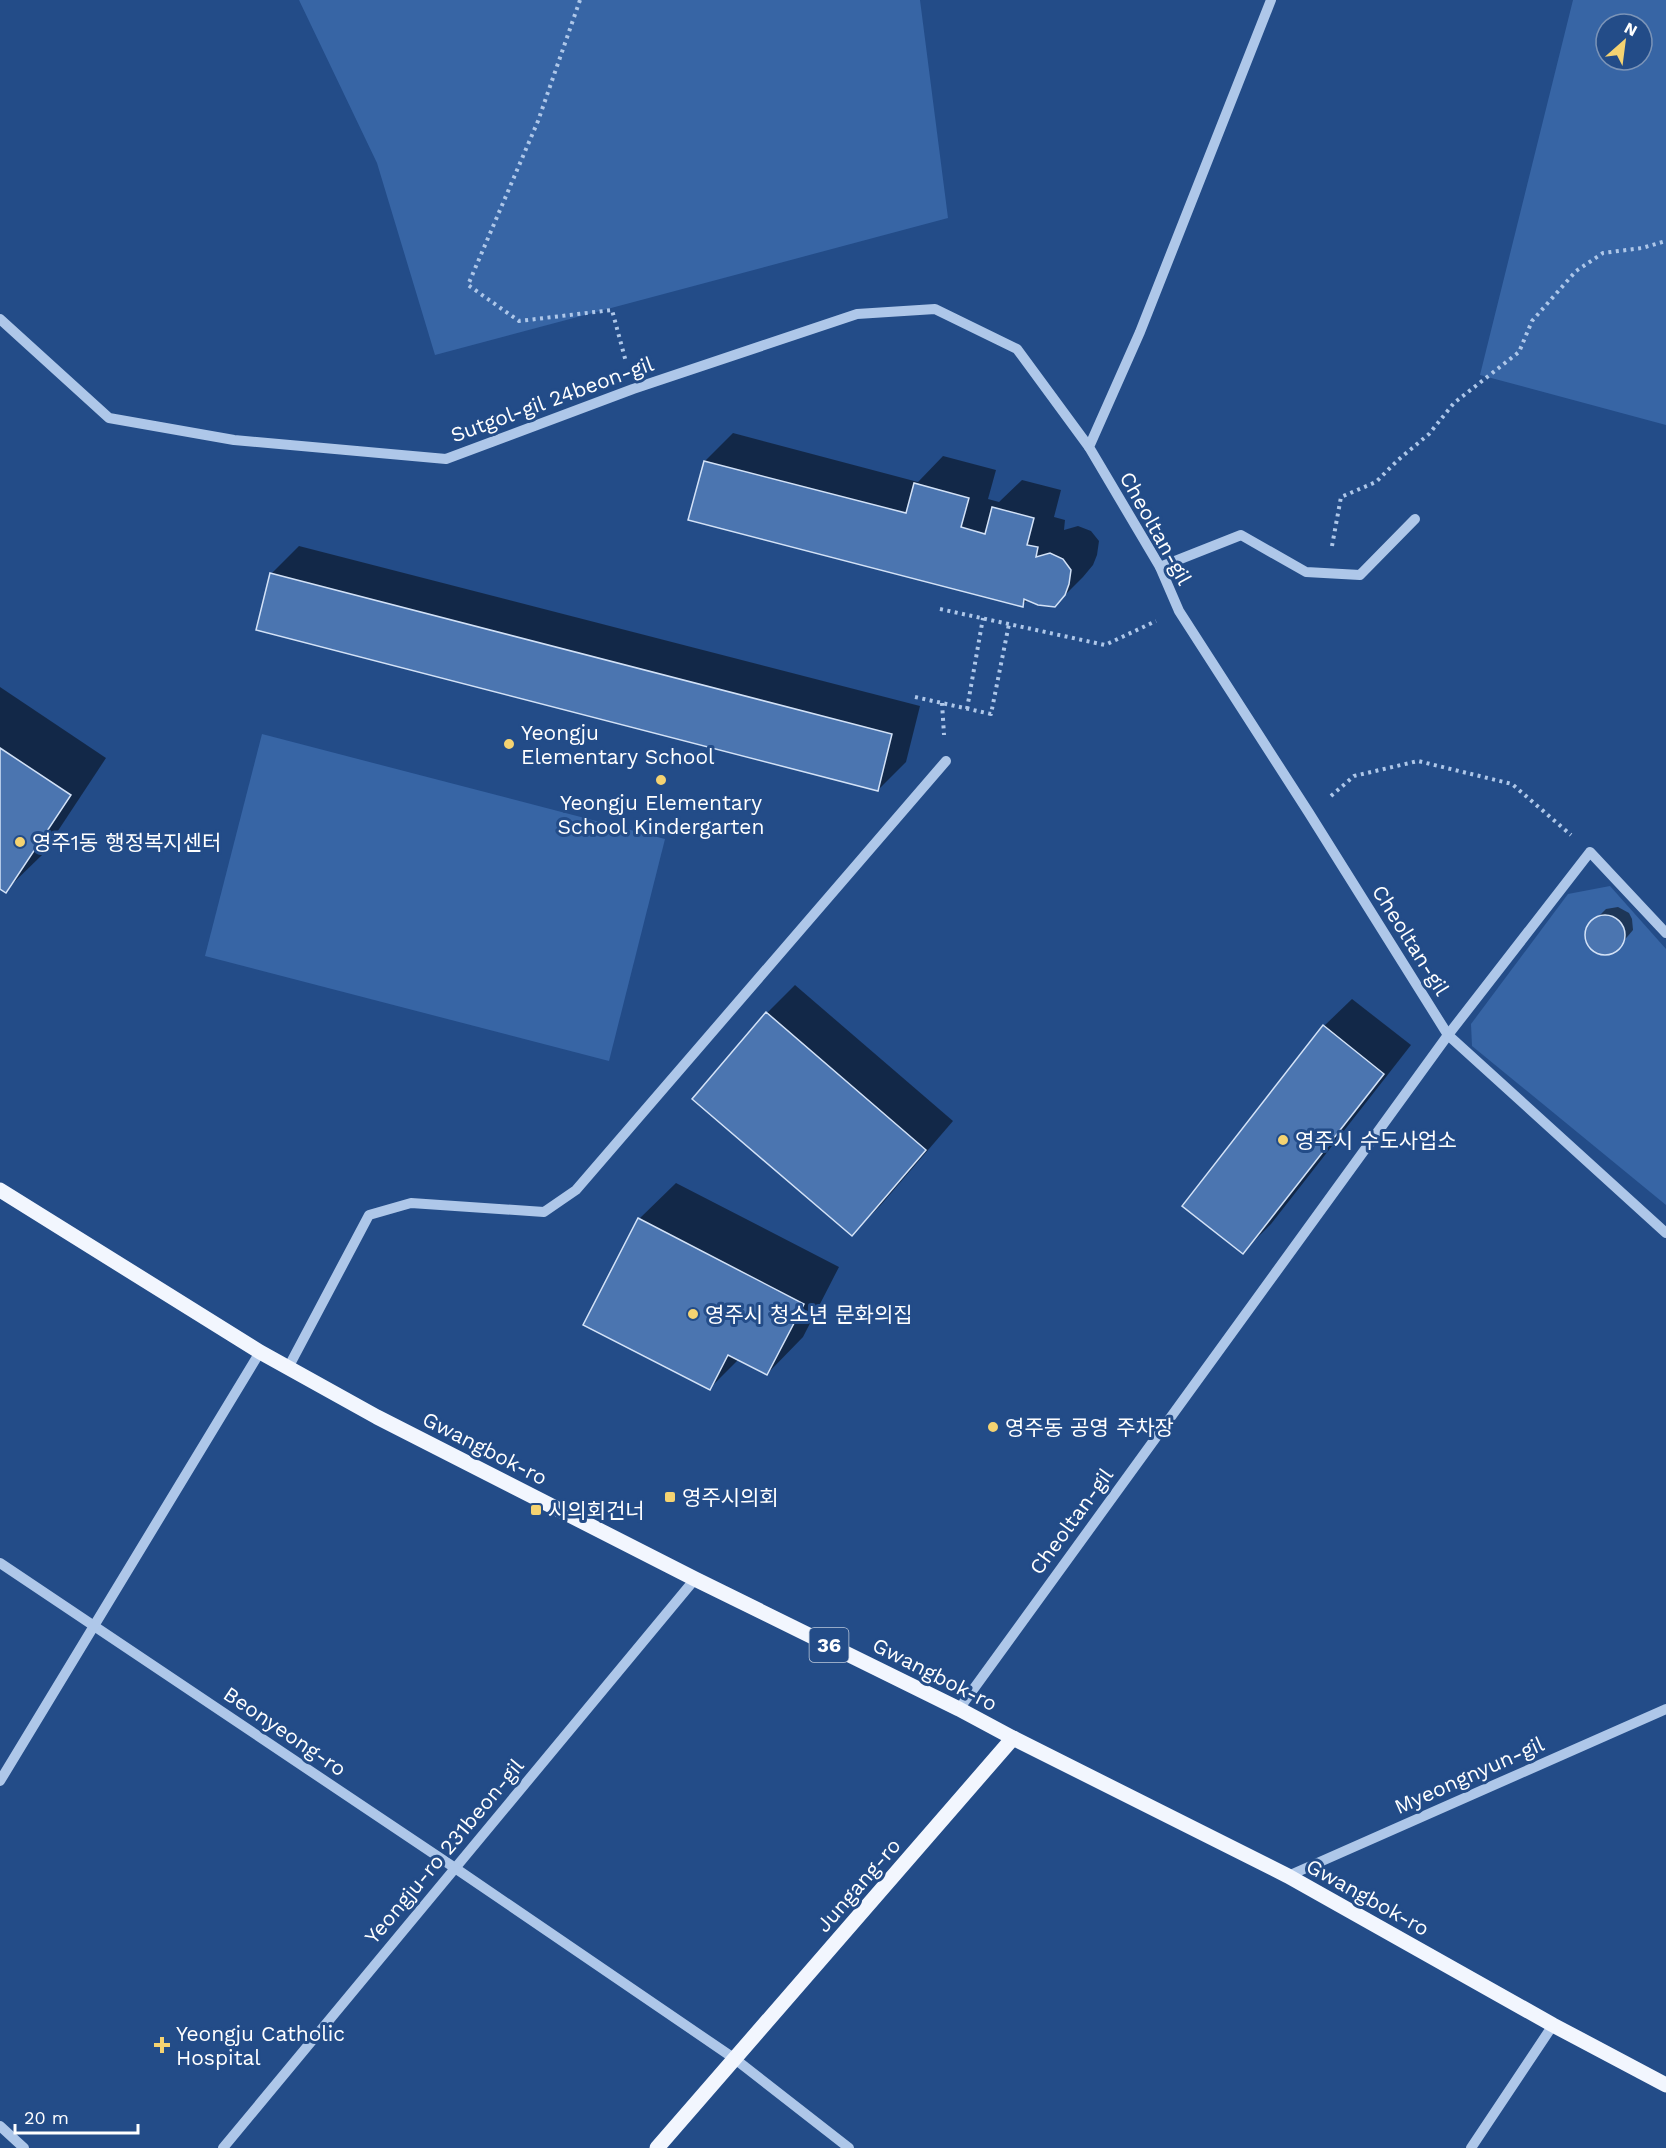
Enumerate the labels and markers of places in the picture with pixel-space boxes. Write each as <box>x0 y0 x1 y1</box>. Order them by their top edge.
place label: Yeongju Elementary School <box>521 720 715 769</box>
marker: Yeongju Elementary School <box>502 737 516 751</box>
marker: Yeongju Elementary School Kindergarten <box>654 773 668 787</box>
place label: Yeongju Elementary School Kindergarten <box>558 790 764 839</box>
place label: 영주1동 행정복지센터 <box>32 830 221 855</box>
marker: 영주1동 행정복지센터 <box>13 835 27 849</box>
place label: 영주시 수도사업소 <box>1295 1128 1457 1153</box>
marker: 영주시 수도사업소 <box>1276 1133 1290 1147</box>
place label: 영주시 청소년 문화의집 <box>705 1302 913 1327</box>
marker: 영주시 청소년 문화의집 <box>686 1307 700 1321</box>
place label: 영주동 공영 주차장 <box>1005 1415 1174 1440</box>
marker: 영주동 공영 주차장 <box>986 1420 1000 1434</box>
place label: 영주시의회 <box>682 1485 779 1510</box>
marker: 영주시의회 <box>663 1490 677 1504</box>
place label: 시의회건너 <box>548 1498 645 1523</box>
marker: 시의회건너 <box>529 1503 543 1517</box>
place label: Yeongju Catholic Hospital <box>176 2021 345 2070</box>
marker: Yeongju Catholic Hospital <box>153 2036 171 2054</box>

